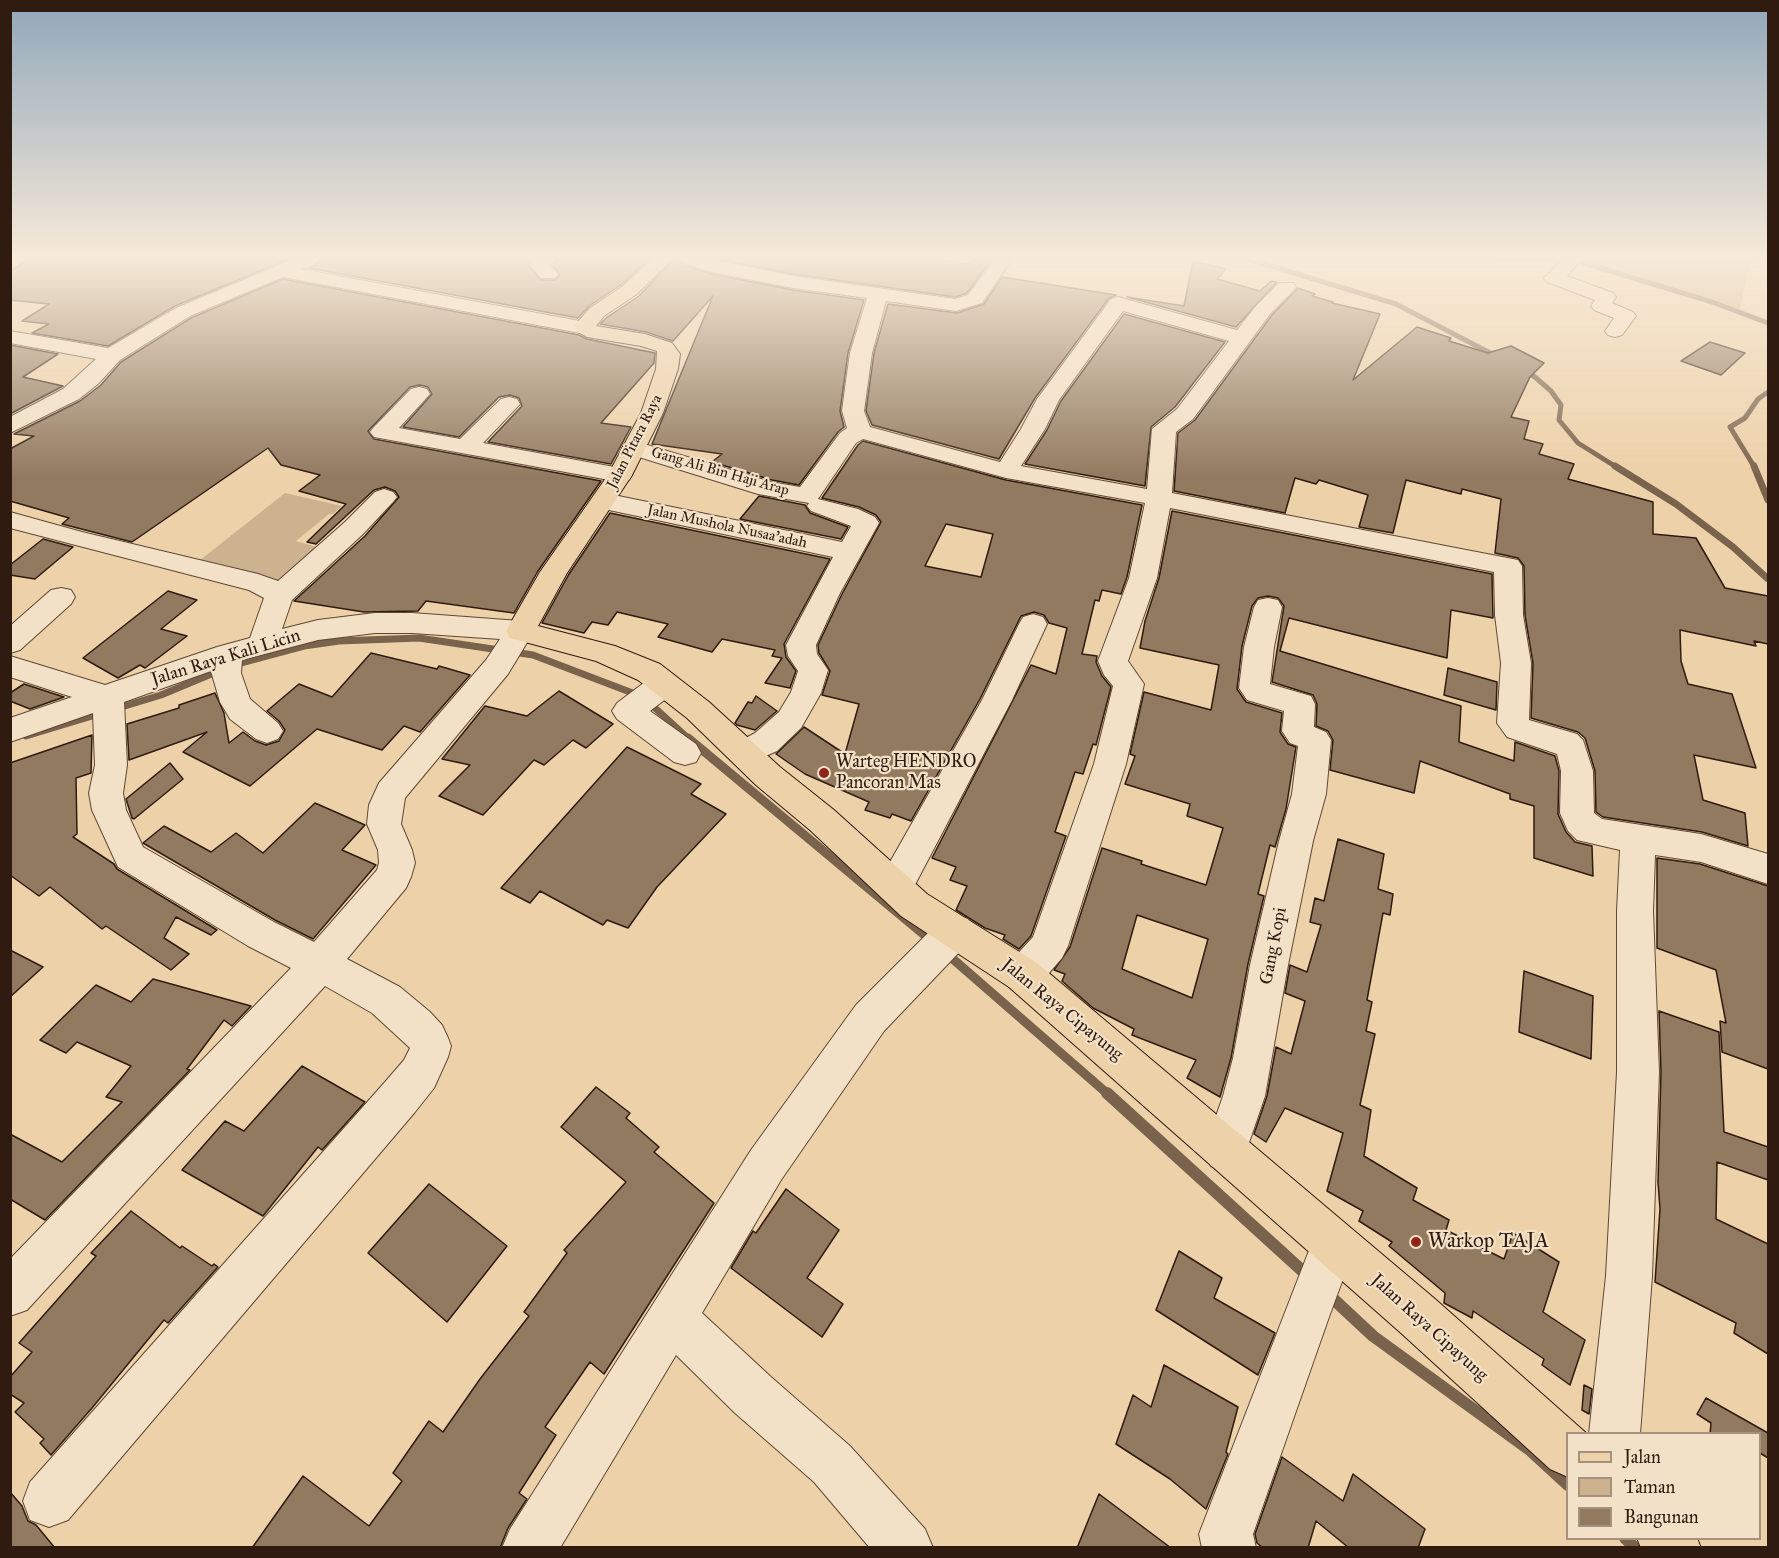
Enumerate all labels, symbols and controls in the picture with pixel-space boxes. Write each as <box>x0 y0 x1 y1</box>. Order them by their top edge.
street label: Jalan Pitara Raya <box>604 392 666 492</box>
street label: Gang Ali Bin Haji Arap <box>649 444 791 500</box>
street label: Jalan Mushola Nusaa'adah <box>646 501 808 553</box>
street label: Jalan Raya Kali Licin <box>149 625 303 691</box>
place label: Warteg HENDRO Pancoran Mas <box>836 752 976 795</box>
marker: Warteg HENDRO Pancoran Mas <box>817 766 831 780</box>
street label: Gang Kopi <box>1256 905 1292 987</box>
street label: Jalan Raya Cipayung <box>997 954 1127 1066</box>
place label: Warkop TAJA <box>1428 1229 1549 1255</box>
marker: Warkop TAJA <box>1409 1235 1423 1249</box>
street label: Jalan Raya Cipayung <box>1366 1270 1492 1386</box>
legend <box>1566 1432 1761 1540</box>
text: Jalan <box>1624 1446 1661 1468</box>
text: Taman <box>1624 1476 1675 1498</box>
text: Bangunan <box>1624 1506 1699 1528</box>

